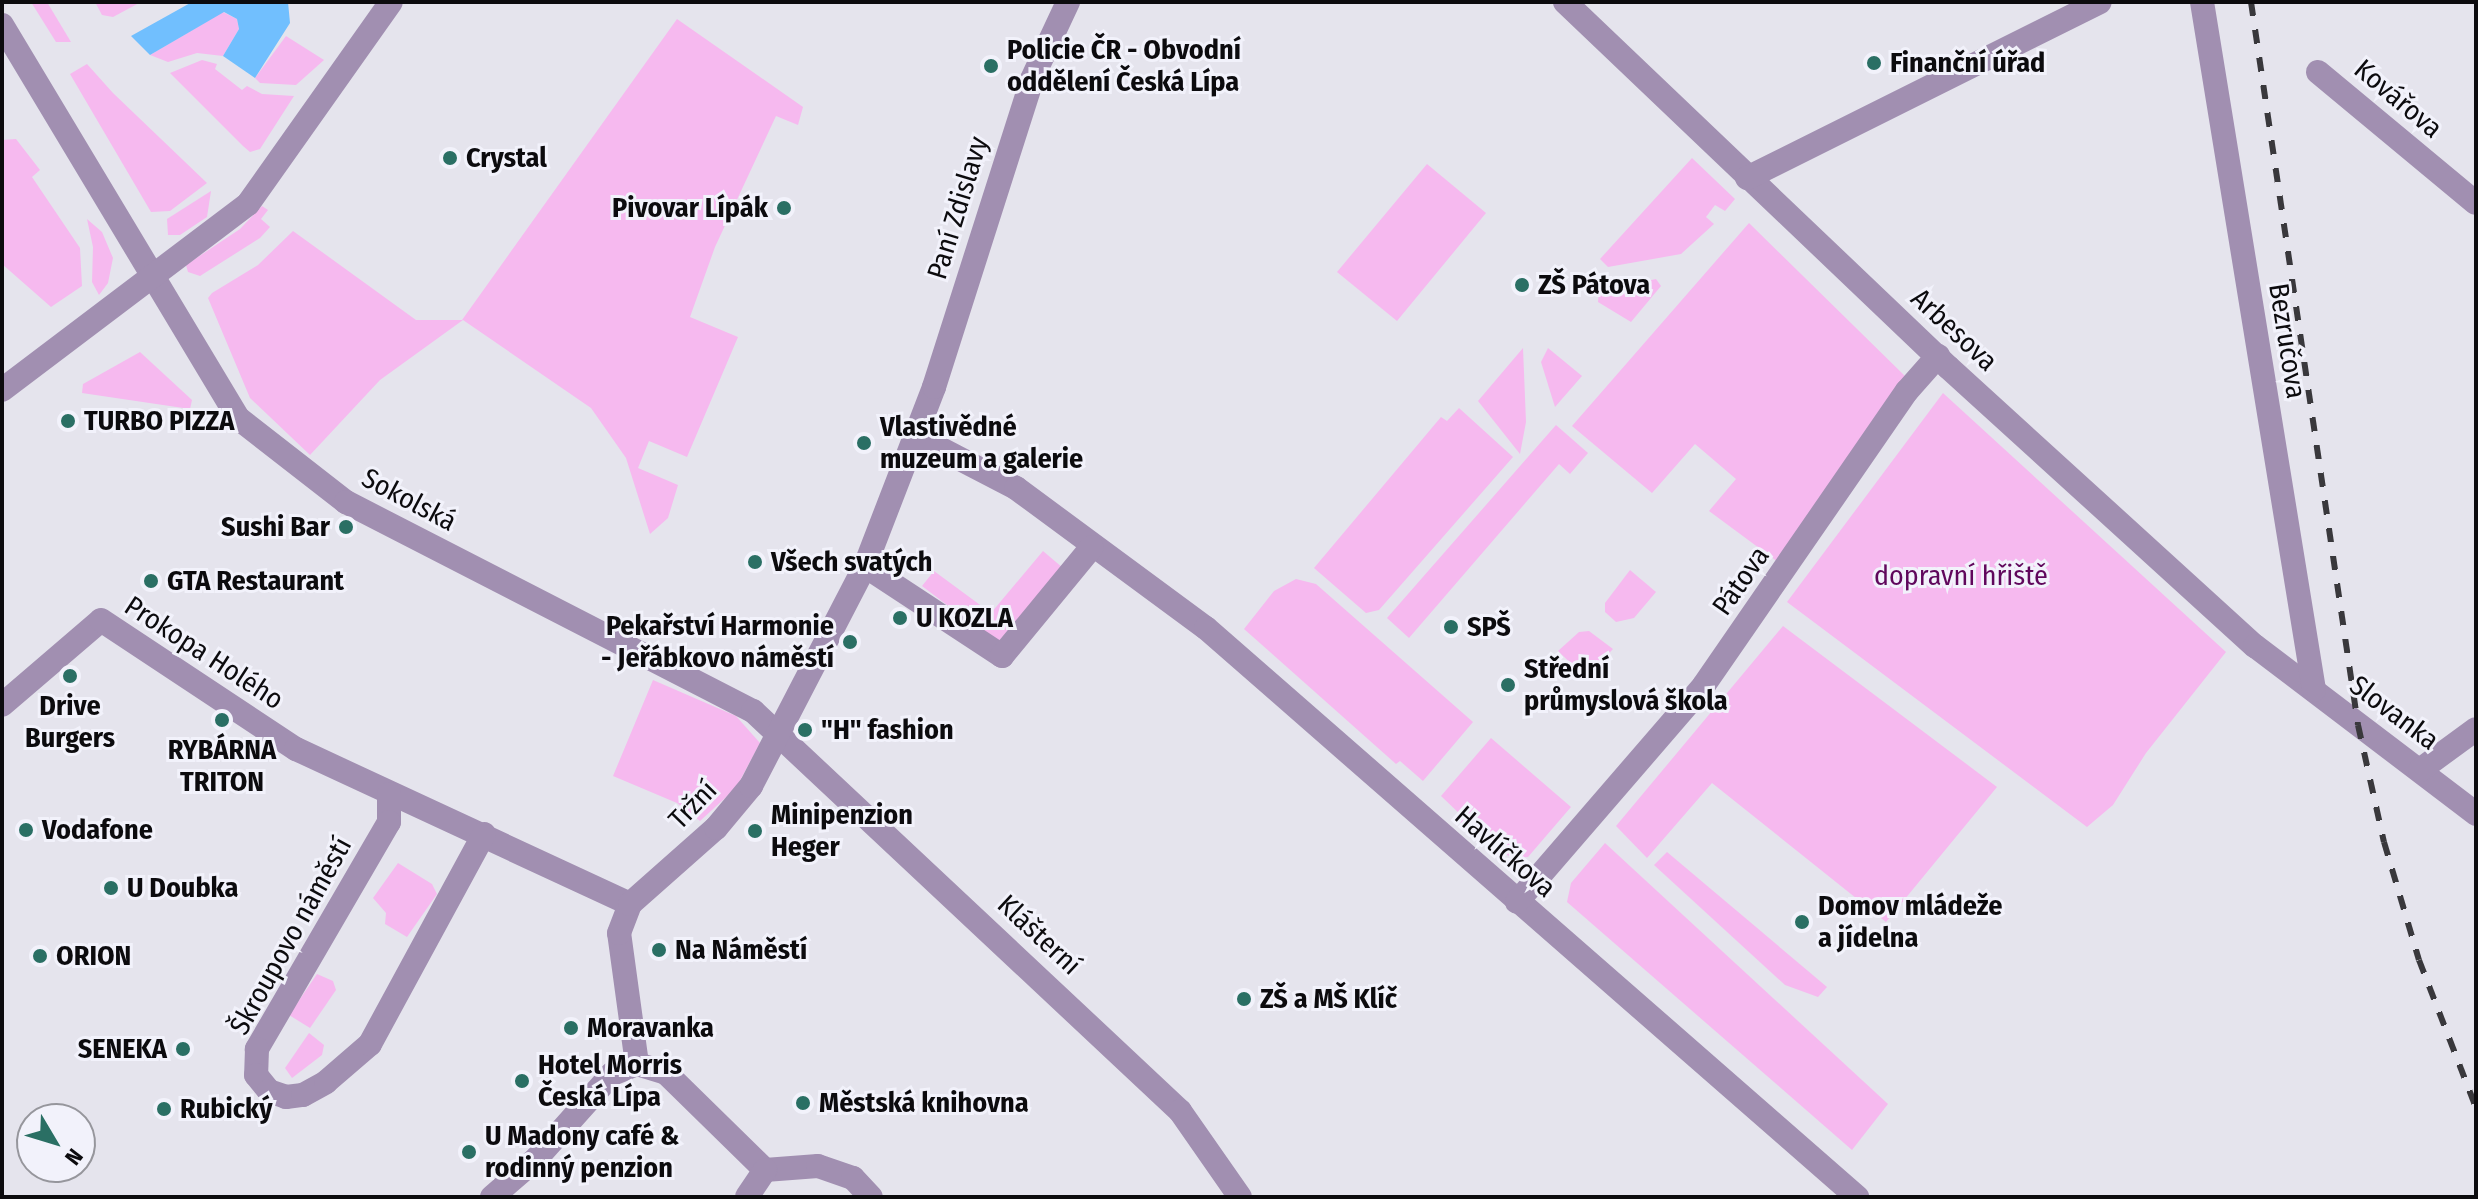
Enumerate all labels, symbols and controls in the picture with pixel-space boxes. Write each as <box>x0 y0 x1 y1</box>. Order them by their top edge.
place label: Policie ČR - Obvodní oddělení Česká Lípa <box>1007 33 1241 99</box>
place label: Finanční úřad <box>1890 46 2045 80</box>
street label: Kovářova <box>2347 53 2449 145</box>
marker: Finanční úřad <box>1865 54 1883 72</box>
marker: Policie ČR - Obvodní oddělení Česká Lípa <box>982 57 1000 75</box>
street label: Paní Zdislavy <box>920 133 996 283</box>
place label: Crystal <box>466 141 547 175</box>
marker: Crystal <box>441 149 459 167</box>
place label: Pivovar Lípák <box>612 191 768 225</box>
marker: Pivovar Lípák <box>775 199 793 217</box>
place label: ZŠ Pátova <box>1538 268 1650 302</box>
marker: ZŠ Pátova <box>1513 276 1531 294</box>
street label: Bezručova <box>2261 281 2313 401</box>
street label: Arbesova <box>1904 282 2004 378</box>
place label: TURBO PIZZA <box>84 404 234 438</box>
place label: Vlastivědné muzeum a galerie <box>880 410 1083 476</box>
marker: TURBO PIZZA <box>59 412 77 430</box>
marker: Vlastivědné muzeum a galerie <box>855 434 873 452</box>
street label: Sokolská <box>356 461 462 539</box>
place label: Sushi Bar <box>221 510 330 544</box>
marker: Sushi Bar <box>337 518 355 536</box>
street label: Pátova <box>1705 540 1777 622</box>
place label: Všech svatých <box>771 545 932 579</box>
marker: Všech svatých <box>746 553 764 571</box>
park label: dopravní hřiště <box>1874 559 2048 593</box>
place label: GTA Restaurant <box>167 564 344 598</box>
marker: GTA Restaurant <box>142 572 160 590</box>
street label: Prokopa Holého <box>118 589 290 717</box>
place label: U KOZLA <box>916 601 1013 635</box>
place label: Pekařství Harmonie - Jeřábkovo náměstí <box>601 609 834 675</box>
marker: U KOZLA <box>891 609 909 627</box>
place label: SPŠ <box>1467 610 1511 644</box>
marker: SPŠ <box>1442 618 1460 636</box>
marker: Pekařství Harmonie - Jeřábkovo náměstí <box>841 633 859 651</box>
place label: Střední průmyslová škola <box>1524 652 1728 718</box>
marker: Drive Burgers <box>61 667 79 685</box>
street label: Slovanka <box>2343 669 2445 757</box>
marker: Střední průmyslová škola <box>1499 676 1517 694</box>
place label: Drive Burgers <box>25 689 115 755</box>
marker: RYBÁRNA TRITON <box>213 711 231 729</box>
place label: "H" fashion <box>821 713 954 747</box>
marker: "H" fashion <box>796 721 814 739</box>
place label: RYBÁRNA TRITON <box>168 733 276 799</box>
street label: Tržní <box>662 774 724 836</box>
place label: Minipenzion Heger <box>771 798 913 864</box>
street label: Havlíčkova <box>1448 799 1562 905</box>
place label: Vodafone <box>42 813 153 847</box>
marker: Vodafone <box>17 821 35 839</box>
marker: Minipenzion Heger <box>746 822 764 840</box>
street label: Škroupovo náměstí <box>223 831 359 1041</box>
place label: U Doubka <box>127 871 238 905</box>
marker: U Doubka <box>102 879 120 897</box>
street label: Klášterní <box>990 888 1088 982</box>
place label: Domov mládeže a jídelna <box>1818 889 2002 955</box>
marker: Domov mládeže a jídelna <box>1793 913 1811 931</box>
place label: Na Náměstí <box>675 933 807 967</box>
place label: ORION <box>56 939 131 973</box>
marker: Na Náměstí <box>650 941 668 959</box>
marker: ORION <box>31 947 49 965</box>
place label: ZŠ a MŠ Klíč <box>1260 982 1397 1016</box>
marker: ZŠ a MŠ Klíč <box>1235 990 1253 1008</box>
place label: Moravanka <box>587 1011 714 1045</box>
marker: Moravanka <box>562 1019 580 1037</box>
place label: SENEKA <box>78 1032 167 1066</box>
marker: SENEKA <box>174 1040 192 1058</box>
place label: Hotel Morris Česká Lípa <box>538 1048 682 1114</box>
marker: Hotel Morris Česká Lípa <box>513 1072 531 1090</box>
place label: Městská knihovna <box>819 1086 1029 1120</box>
place label: Rubický <box>180 1092 273 1126</box>
marker: Městská knihovna <box>794 1094 812 1112</box>
marker: Rubický <box>155 1100 173 1118</box>
north arrow <box>16 1103 96 1183</box>
place label: U Madony café & rodinný penzion <box>485 1119 679 1185</box>
text: N <box>59 1143 88 1170</box>
marker: U Madony café & rodinný penzion <box>460 1143 478 1161</box>

